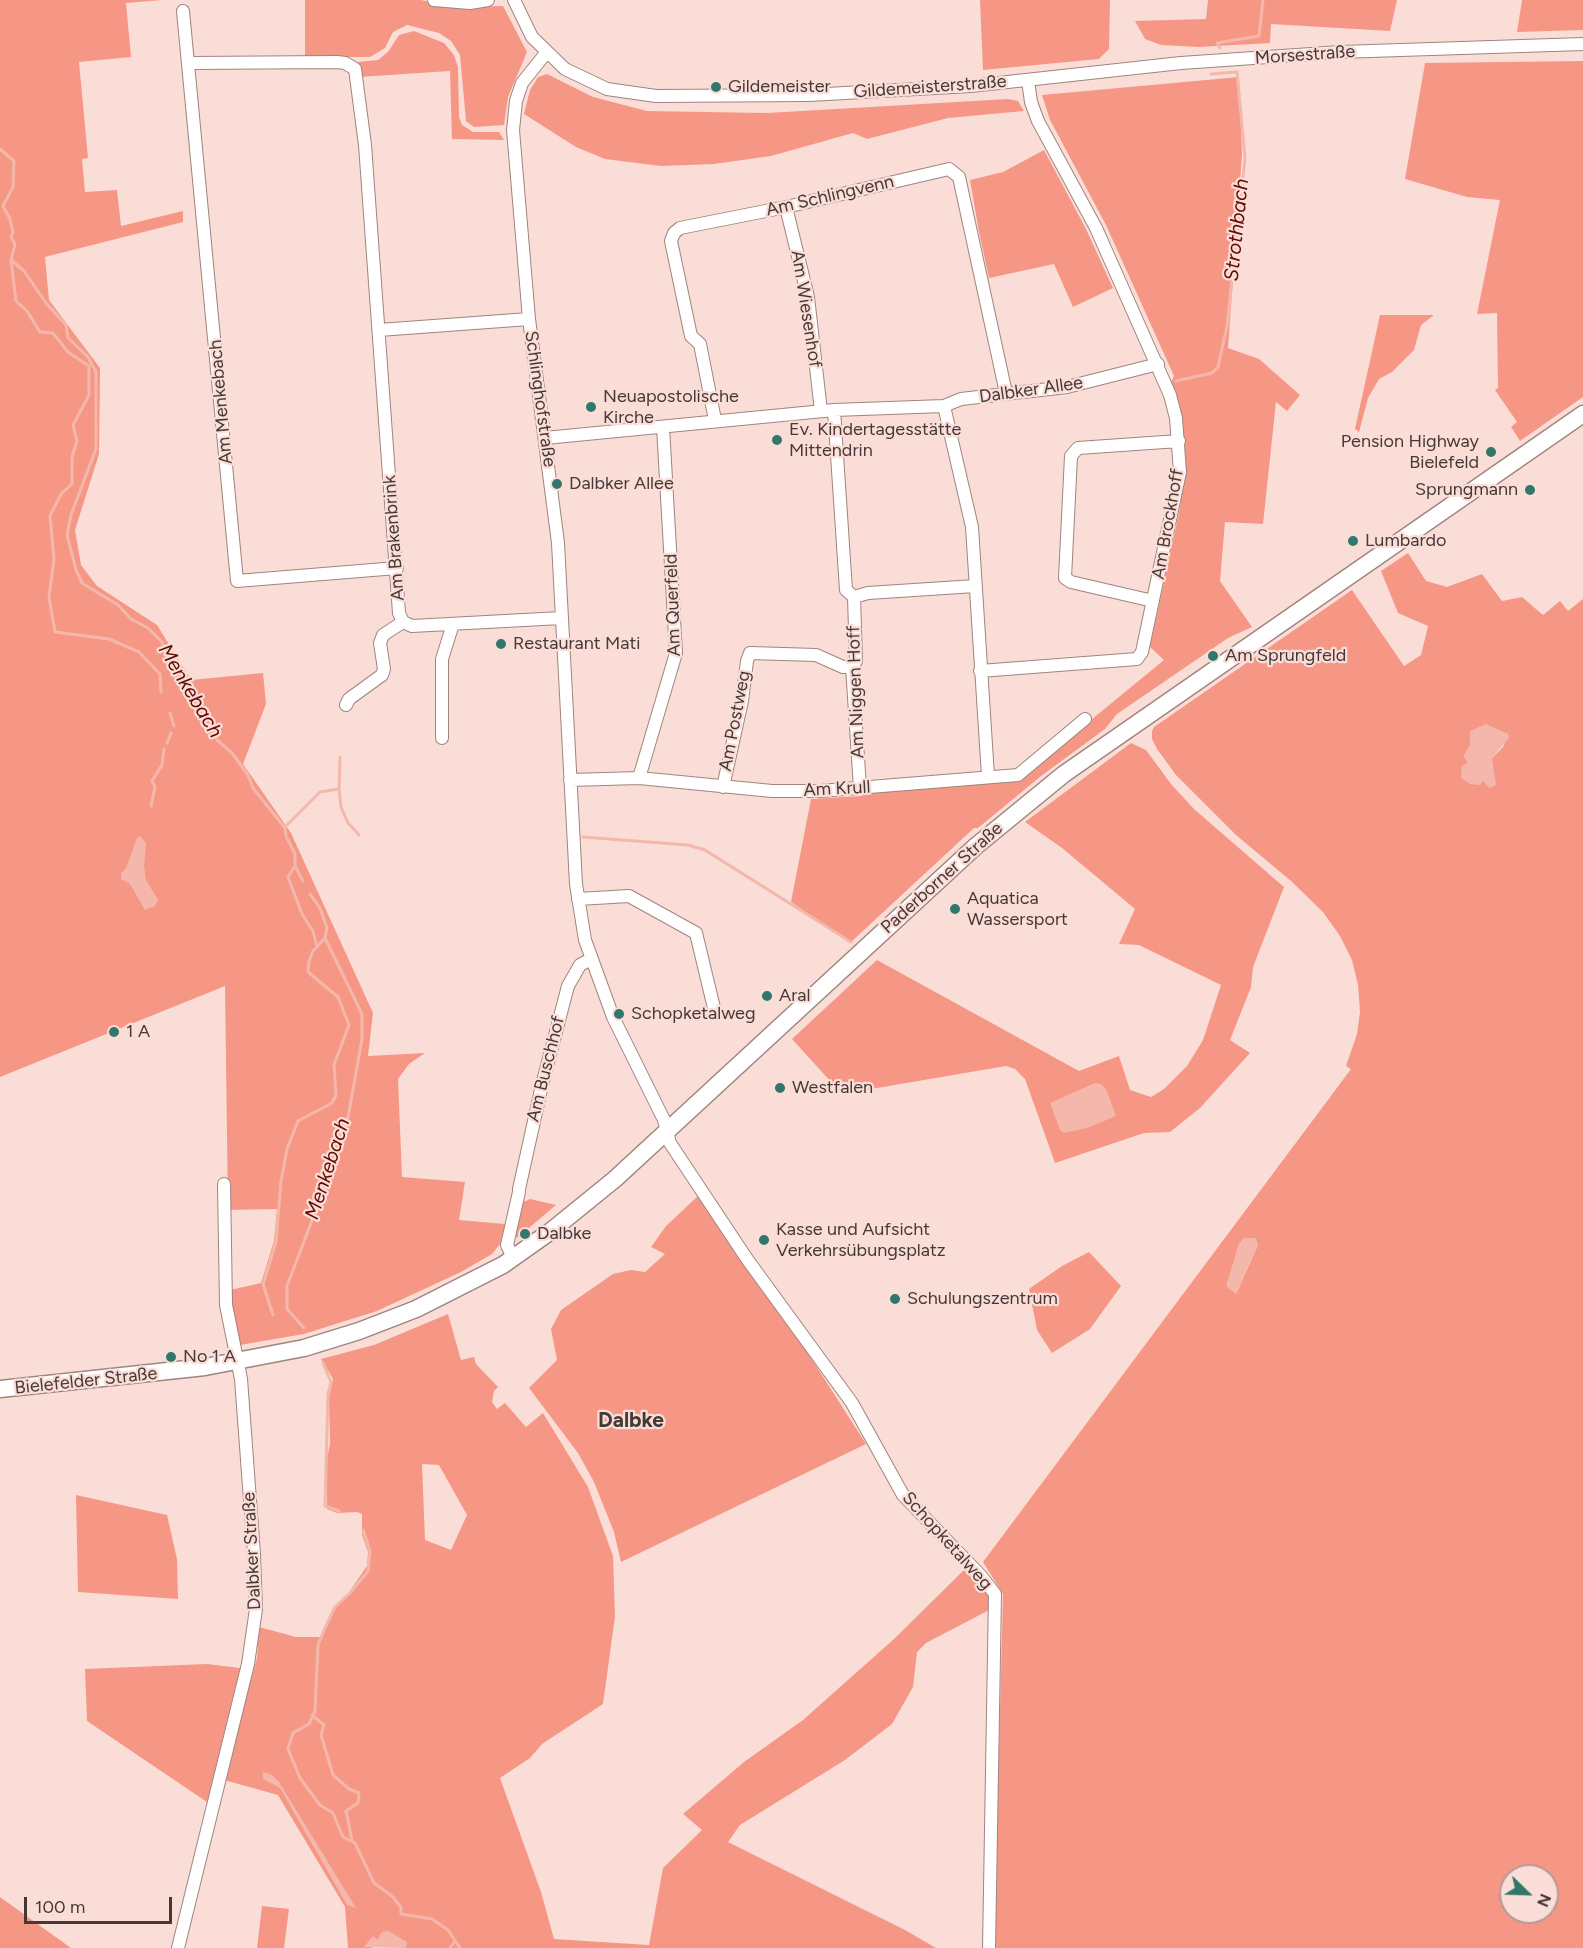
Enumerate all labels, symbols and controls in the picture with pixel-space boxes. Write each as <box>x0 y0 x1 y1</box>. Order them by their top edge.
street label: Morsestraße <box>1254 41 1356 69</box>
street label: Gildemeisterstraße <box>853 71 1007 103</box>
place label: Gildemeister <box>728 76 831 98</box>
marker: Gildemeister <box>709 80 723 94</box>
street label: Am Schlingvenn <box>764 171 896 221</box>
water label: Strothbach <box>1220 178 1254 282</box>
street label: Am Wiesenhof <box>786 249 826 369</box>
street label: Schlinghofstraße <box>520 330 560 468</box>
street label: Am Menkebach <box>205 339 237 465</box>
street label: Dalbker Allee <box>978 372 1084 408</box>
place label: Neuapostolische Kirche <box>603 386 739 428</box>
marker: Neuapostolische Kirche <box>584 400 598 414</box>
place label: Ev. Kindertagesstätte Mittendrin <box>789 419 961 462</box>
place label: Pension Highway Bielefeld <box>1341 431 1479 474</box>
marker: Ev. Kindertagesstätte Mittendrin <box>770 433 784 447</box>
marker: Pension Highway Bielefeld <box>1484 445 1498 459</box>
street label: Am Brockhoff <box>1148 467 1188 581</box>
place label: Dalbker Allee <box>569 473 674 495</box>
street label: Am Brakenbrink <box>379 474 409 602</box>
marker: Dalbker Allee <box>550 477 564 491</box>
place label: Sprungmann <box>1415 479 1518 501</box>
marker: Sprungmann <box>1523 483 1537 497</box>
place label: Lumbardo <box>1365 530 1447 552</box>
marker: Lumbardo <box>1346 534 1360 548</box>
street label: Am Querfeld <box>660 553 686 657</box>
street label: Am Niggen Hoff <box>843 625 869 759</box>
place label: Restaurant Mati <box>513 633 640 655</box>
marker: Restaurant Mati <box>494 637 508 651</box>
water label: Menkebach <box>153 640 227 742</box>
place label: Am Sprungfeld <box>1225 645 1346 667</box>
marker: Am Sprungfeld <box>1206 649 1220 663</box>
street label: Am Postweg <box>715 669 755 773</box>
street label: Am Krull <box>803 776 871 802</box>
street label: Paderborner Straße <box>877 818 1007 938</box>
place label: Aquatica Wassersport <box>967 888 1068 930</box>
marker: Aquatica Wassersport <box>948 902 962 916</box>
place label: Aral <box>779 985 810 1007</box>
marker: Aral <box>760 989 774 1003</box>
place label: Schopketalweg <box>631 1003 755 1025</box>
marker: Schopketalweg <box>612 1007 626 1021</box>
street label: Am Buschhof <box>522 1014 570 1124</box>
place label: 1 A <box>126 1021 150 1043</box>
marker: 1 A <box>107 1025 121 1039</box>
place label: Westfalen <box>792 1077 873 1099</box>
marker: Westfalen <box>773 1081 787 1095</box>
water label: Menkebach <box>300 1115 356 1223</box>
place label: Kasse und Aufsicht Verkehrsübungsplatz <box>776 1219 946 1262</box>
place label: Dalbke <box>537 1223 591 1245</box>
marker: Dalbke <box>518 1227 532 1241</box>
marker: Kasse und Aufsicht Verkehrsübungsplatz <box>757 1233 771 1247</box>
place label: Schulungszentrum <box>907 1288 1058 1310</box>
marker: Schulungszentrum <box>888 1292 902 1306</box>
place label: No 1 A <box>183 1346 236 1368</box>
marker: No 1 A <box>164 1350 178 1364</box>
street label: Bielefelder Straße <box>14 1363 158 1399</box>
district label: Dalbke <box>598 1408 664 1434</box>
street label: Schopketalweg <box>897 1488 997 1594</box>
street label: Dalbker Straße <box>238 1491 266 1611</box>
north arrow <box>1499 1864 1559 1924</box>
scale bar <box>27 1885 176 1923</box>
text: N <box>1533 1891 1555 1910</box>
text: 100 m <box>35 1896 85 1918</box>

